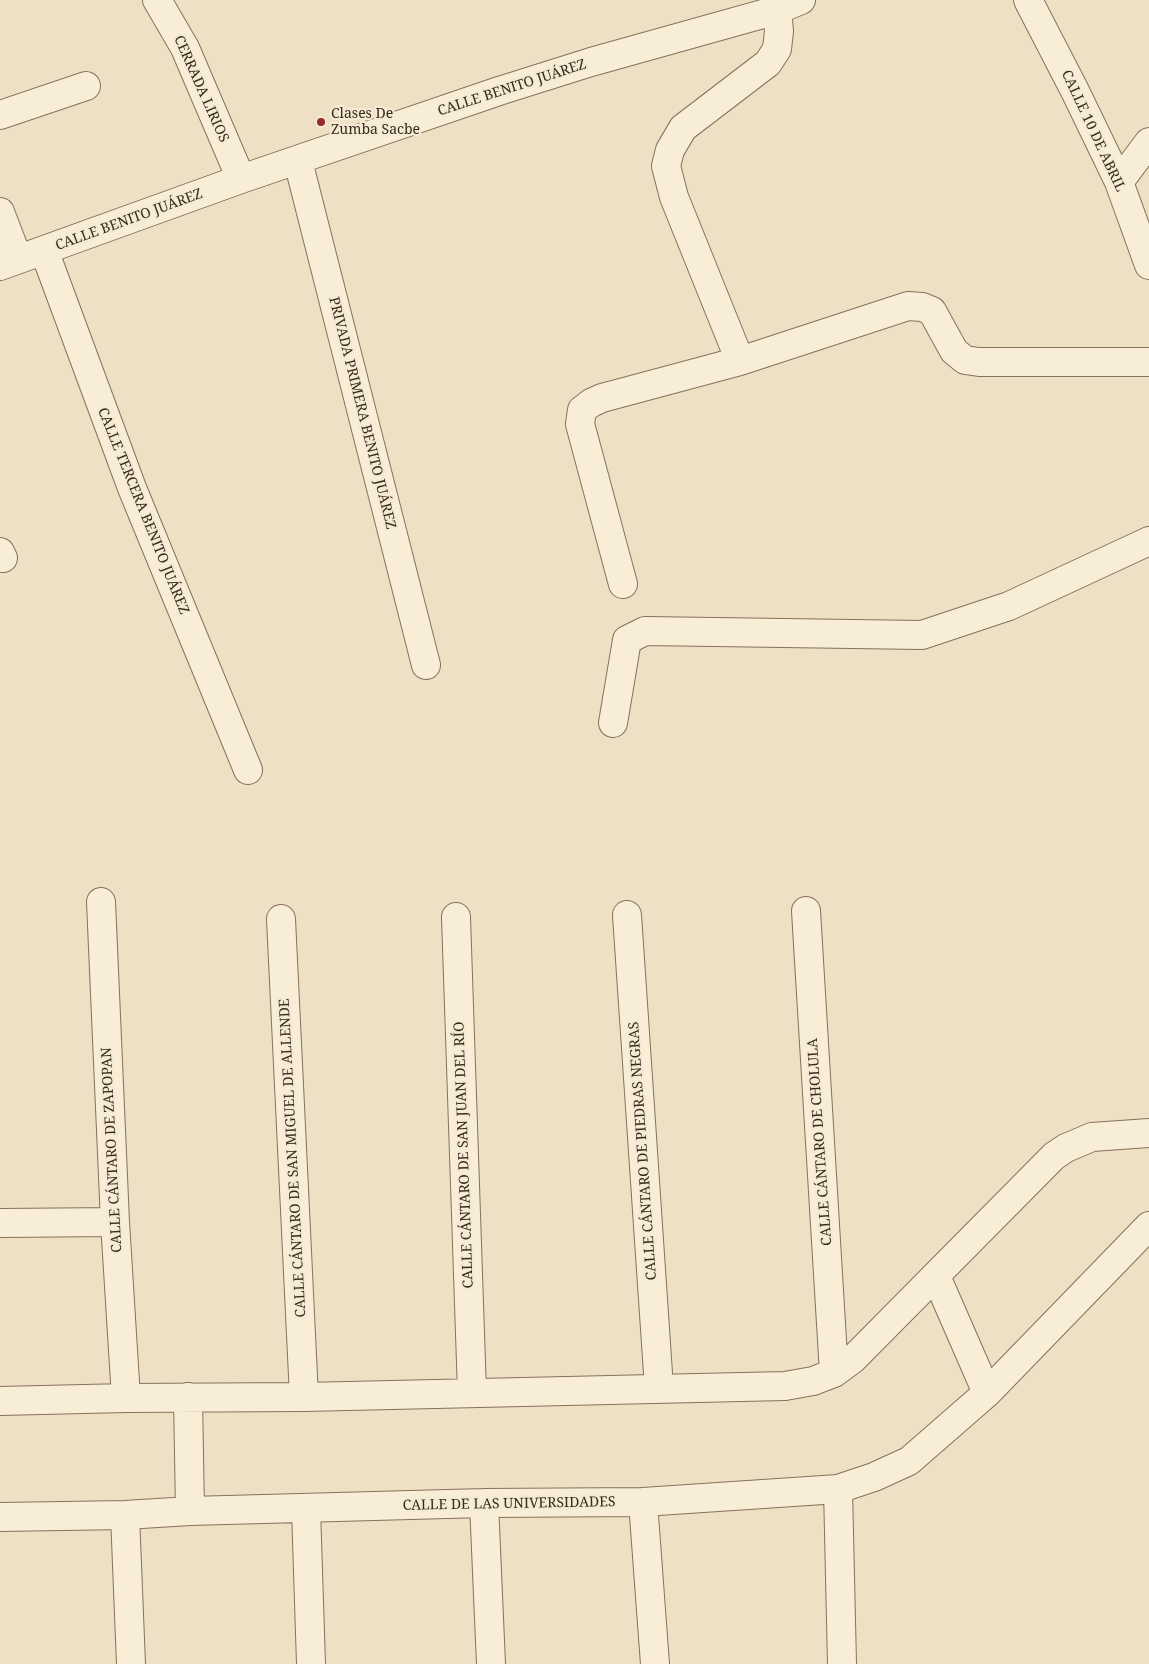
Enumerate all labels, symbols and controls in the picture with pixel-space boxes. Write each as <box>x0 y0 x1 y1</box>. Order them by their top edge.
street label: CERRADA LIRIOS <box>170 33 232 145</box>
street label: CALLE BENITO JUÁREZ <box>436 56 588 120</box>
street label: CALLE 10 DE ABRIL <box>1057 68 1129 194</box>
place label: Clases De Zumba Sacbe <box>331 106 420 138</box>
marker: Clases De Zumba Sacbe <box>315 116 327 128</box>
street label: CALLE BENITO JUÁREZ <box>53 186 205 254</box>
street label: PRIVADA PRIMERA BENITO JUÁREZ <box>325 295 399 531</box>
street label: CALLE TERCERA BENITO JUÁREZ <box>94 405 192 617</box>
street label: CALLE CÁNTARO DE SAN MIGUEL DE ALLENDE <box>276 998 310 1318</box>
street label: CALLE CÁNTARO DE SAN JUAN DEL RÍO <box>451 1021 477 1289</box>
street label: CALLE CÁNTARO DE PIEDRAS NEGRAS <box>626 1021 660 1281</box>
street label: CALLE CÁNTARO DE CHOLULA <box>804 1038 836 1246</box>
street label: CALLE CÁNTARO DE ZAPOPAN <box>98 1047 126 1253</box>
street label: CALLE DE LAS UNIVERSIDADES <box>402 1494 616 1514</box>

